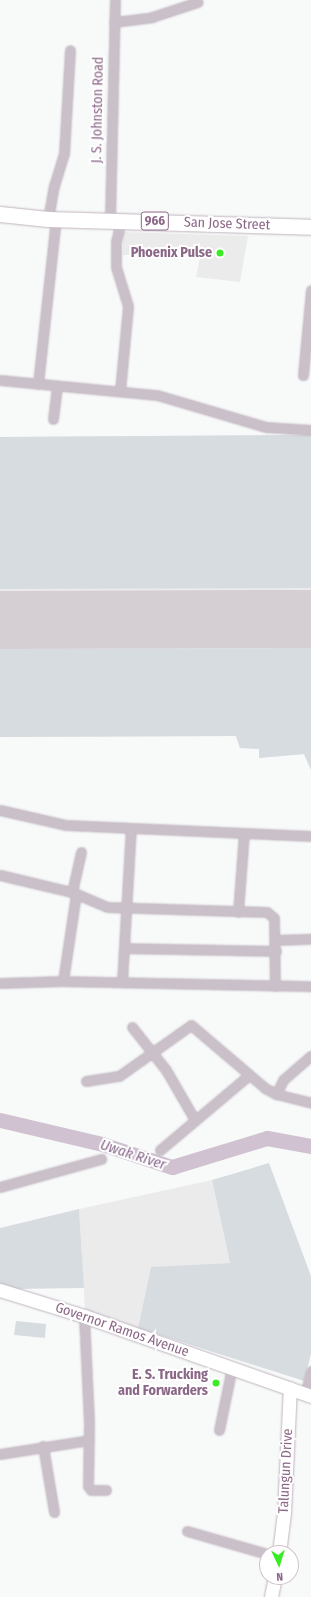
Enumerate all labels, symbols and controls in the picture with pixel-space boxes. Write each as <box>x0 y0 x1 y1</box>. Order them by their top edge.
street label: J. S. Johnston Road <box>89 57 107 163</box>
road number: 966 <box>140 210 170 232</box>
street label: San Jose Street <box>184 214 270 234</box>
place label: Phoenix Pulse <box>131 245 212 261</box>
marker: Phoenix Pulse <box>215 248 225 258</box>
water label: Uwak River <box>98 1136 168 1174</box>
street label: Governor Ramos Avenue <box>53 1299 191 1361</box>
place label: E. S. Trucking and Forwarders <box>118 1367 208 1400</box>
marker: E. S. Trucking and Forwarders <box>211 1378 221 1388</box>
street label: Talungun Drive <box>275 1428 297 1514</box>
north arrow <box>259 1545 299 1585</box>
text: N <box>276 1570 284 1583</box>

